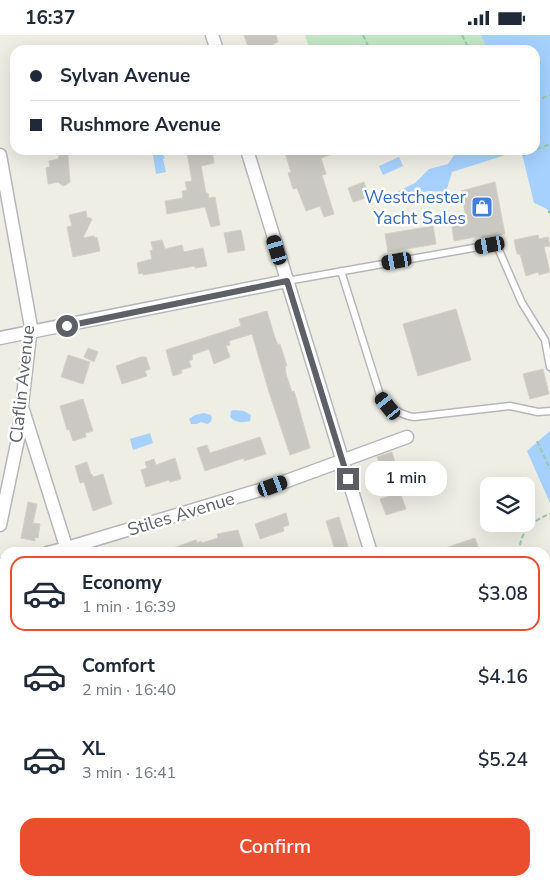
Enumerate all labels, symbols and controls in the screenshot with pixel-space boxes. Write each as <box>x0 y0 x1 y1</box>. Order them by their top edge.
text: 16:37 <box>25 5 75 31</box>
text: Sylvan Avenue <box>60 63 190 89</box>
text: Rushmore Avenue <box>60 112 221 138</box>
place label: Westchester Yacht Sales <box>364 185 467 230</box>
shop icon: Westchester Yacht Sales <box>470 195 494 219</box>
car <box>265 233 288 267</box>
car <box>473 235 506 255</box>
car <box>380 251 413 271</box>
route start <box>56 315 78 337</box>
street label: Claflin Avenue <box>4 324 40 444</box>
car <box>372 390 403 422</box>
callout: 1 min <box>366 461 448 497</box>
text: 1 min <box>386 467 426 489</box>
route end <box>337 468 359 490</box>
car <box>256 474 289 498</box>
map controls <box>480 477 535 532</box>
button: layers <box>480 477 535 532</box>
street label: Stiles Avenue <box>124 486 238 542</box>
text: Economy <box>82 570 162 596</box>
icon: car <box>22 571 67 616</box>
text: $3.08 <box>478 581 528 607</box>
text: 1 min · 16:39 <box>82 596 176 618</box>
text: Comfort <box>82 653 155 679</box>
icon: car <box>22 654 67 699</box>
text: $4.16 <box>478 664 528 690</box>
text: 2 min · 16:40 <box>82 679 176 701</box>
text: XL <box>82 736 105 762</box>
icon: car <box>22 737 67 782</box>
text: $5.24 <box>478 747 528 773</box>
text: 3 min · 16:41 <box>82 762 176 784</box>
button: Confirm <box>20 818 530 876</box>

